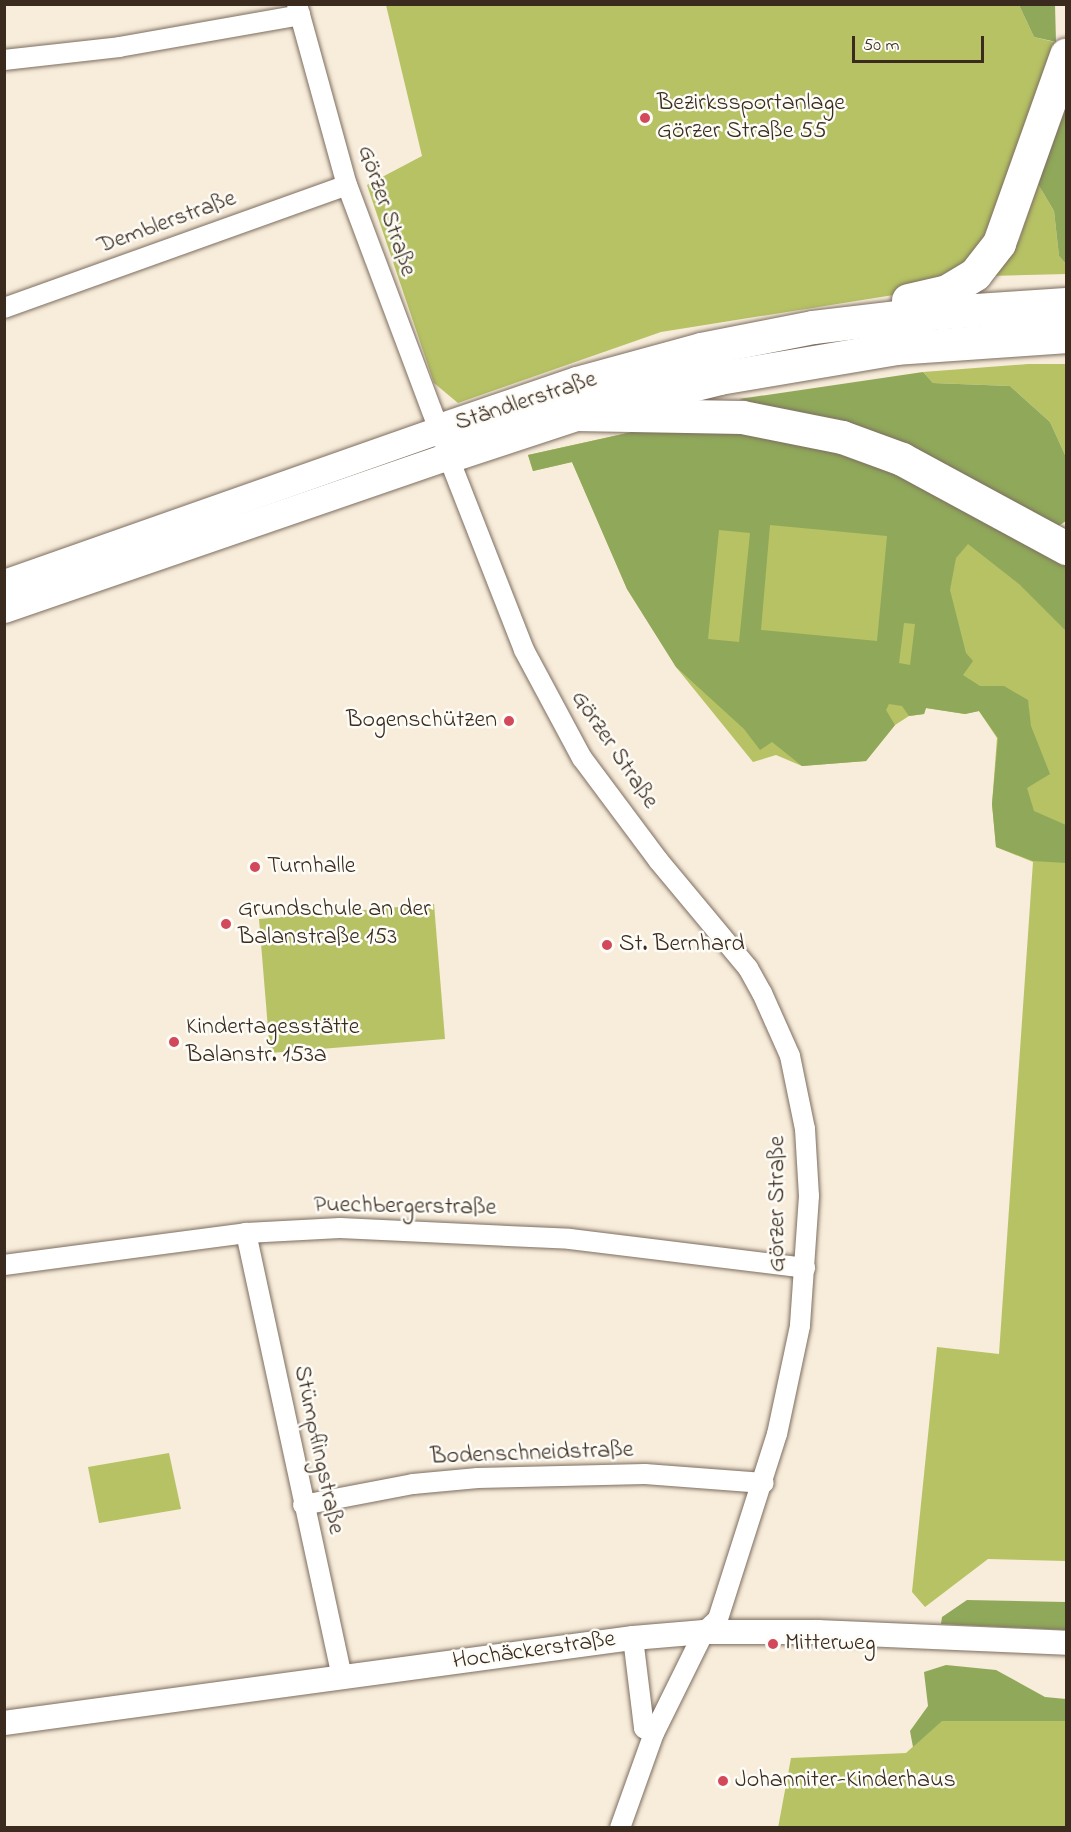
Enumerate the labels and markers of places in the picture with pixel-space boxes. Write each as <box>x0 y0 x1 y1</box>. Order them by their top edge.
place label: Bezirkssportanlage Görzer Straße 55 <box>657 90 845 146</box>
marker: Bezirkssportanlage Görzer Straße 55 <box>638 111 652 125</box>
place label: Bogenschützen <box>346 707 497 735</box>
marker: Bogenschützen <box>502 714 516 728</box>
place label: Turnhalle <box>267 853 355 881</box>
marker: Turnhalle <box>248 860 262 874</box>
place label: Grundschule an der Balanstraße 153 <box>238 896 431 952</box>
marker: Grundschule an der Balanstraße 153 <box>219 917 233 931</box>
place label: St. Bernhard <box>619 931 745 959</box>
marker: St. Bernhard <box>600 938 614 952</box>
place label: Kindertagesstätte Balanstr. 153a <box>186 1014 360 1070</box>
marker: Kindertagesstätte Balanstr. 153a <box>167 1035 181 1049</box>
place label: Mitterweg <box>785 1630 876 1658</box>
marker: Mitterweg <box>766 1637 780 1651</box>
place label: Johanniter-Kinderhaus <box>735 1767 956 1795</box>
marker: Johanniter-Kinderhaus <box>716 1774 730 1788</box>

